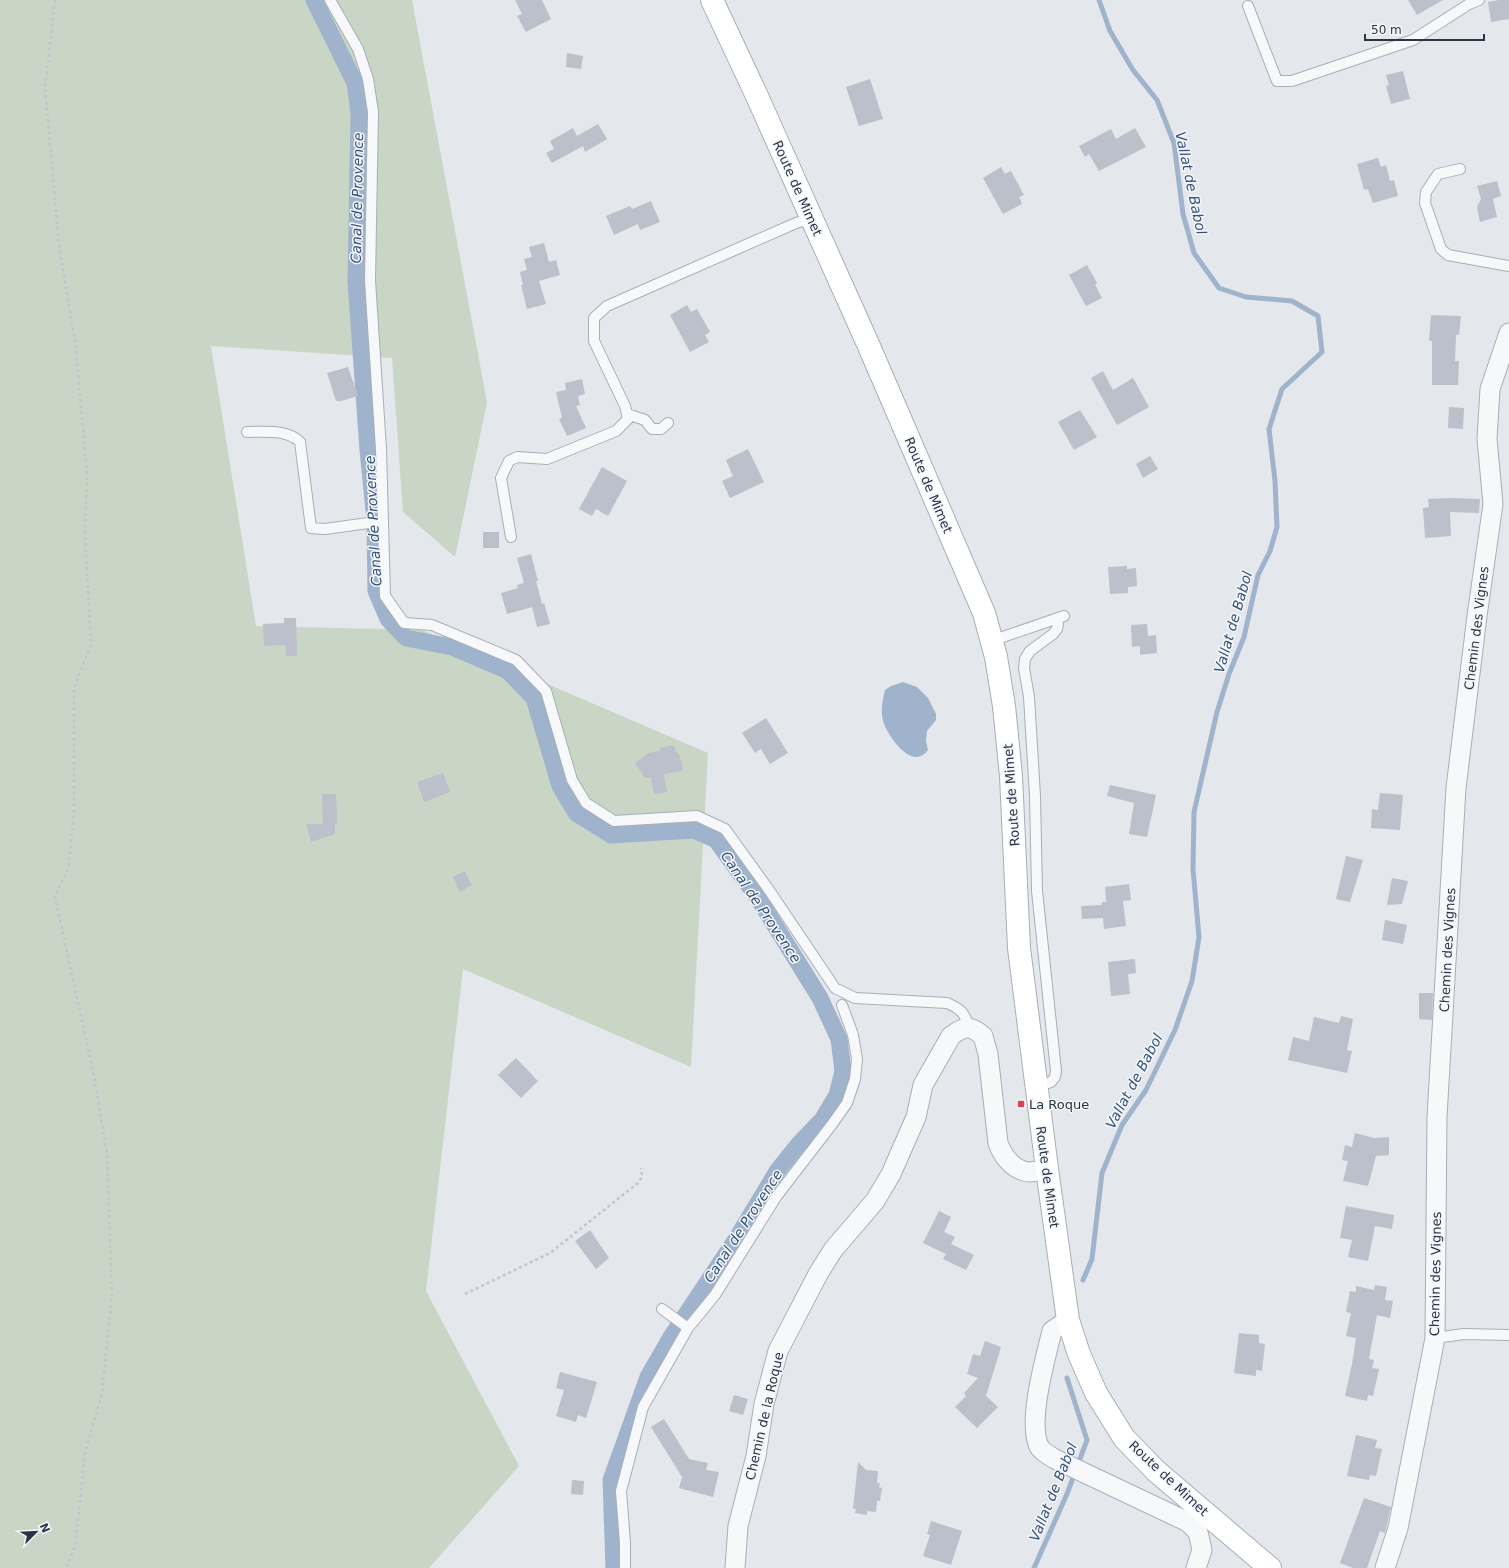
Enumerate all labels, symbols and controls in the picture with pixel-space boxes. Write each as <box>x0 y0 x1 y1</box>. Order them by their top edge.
scale bar <box>1365 16 1484 42</box>
text: 50 m <box>1371 23 1402 37</box>
water label: Vallat de Babol <box>1172 130 1210 236</box>
water label: Canal de Provence <box>348 132 366 264</box>
street label: Route de Mimet <box>770 138 825 238</box>
street label: Route de Mimet <box>902 435 956 535</box>
water label: Canal de Provence <box>362 455 384 587</box>
street label: Chemin des Vignes <box>1461 565 1492 691</box>
water label: Vallat de Babol <box>1211 569 1255 675</box>
street label: Route de Mimet <box>1000 743 1023 847</box>
water label: Canal de Provence <box>718 848 804 966</box>
street label: Chemin des Vignes <box>1437 887 1458 1013</box>
water label: Vallat de Babol <box>1102 1031 1166 1131</box>
place label: La Roque <box>1029 1097 1089 1112</box>
marker: La Roque <box>1016 1099 1026 1109</box>
street label: Route de Mimet <box>1033 1125 1062 1229</box>
water label: Canal de Provence <box>701 1167 785 1285</box>
street label: Chemin des Vignes <box>1427 1211 1444 1336</box>
street label: Chemin de la Roque <box>742 1351 787 1482</box>
street label: Route de Mimet <box>1126 1438 1211 1519</box>
water label: Vallat de Babol <box>1026 1440 1080 1544</box>
north arrow <box>16 1512 56 1552</box>
text: N <box>37 1521 52 1535</box>

